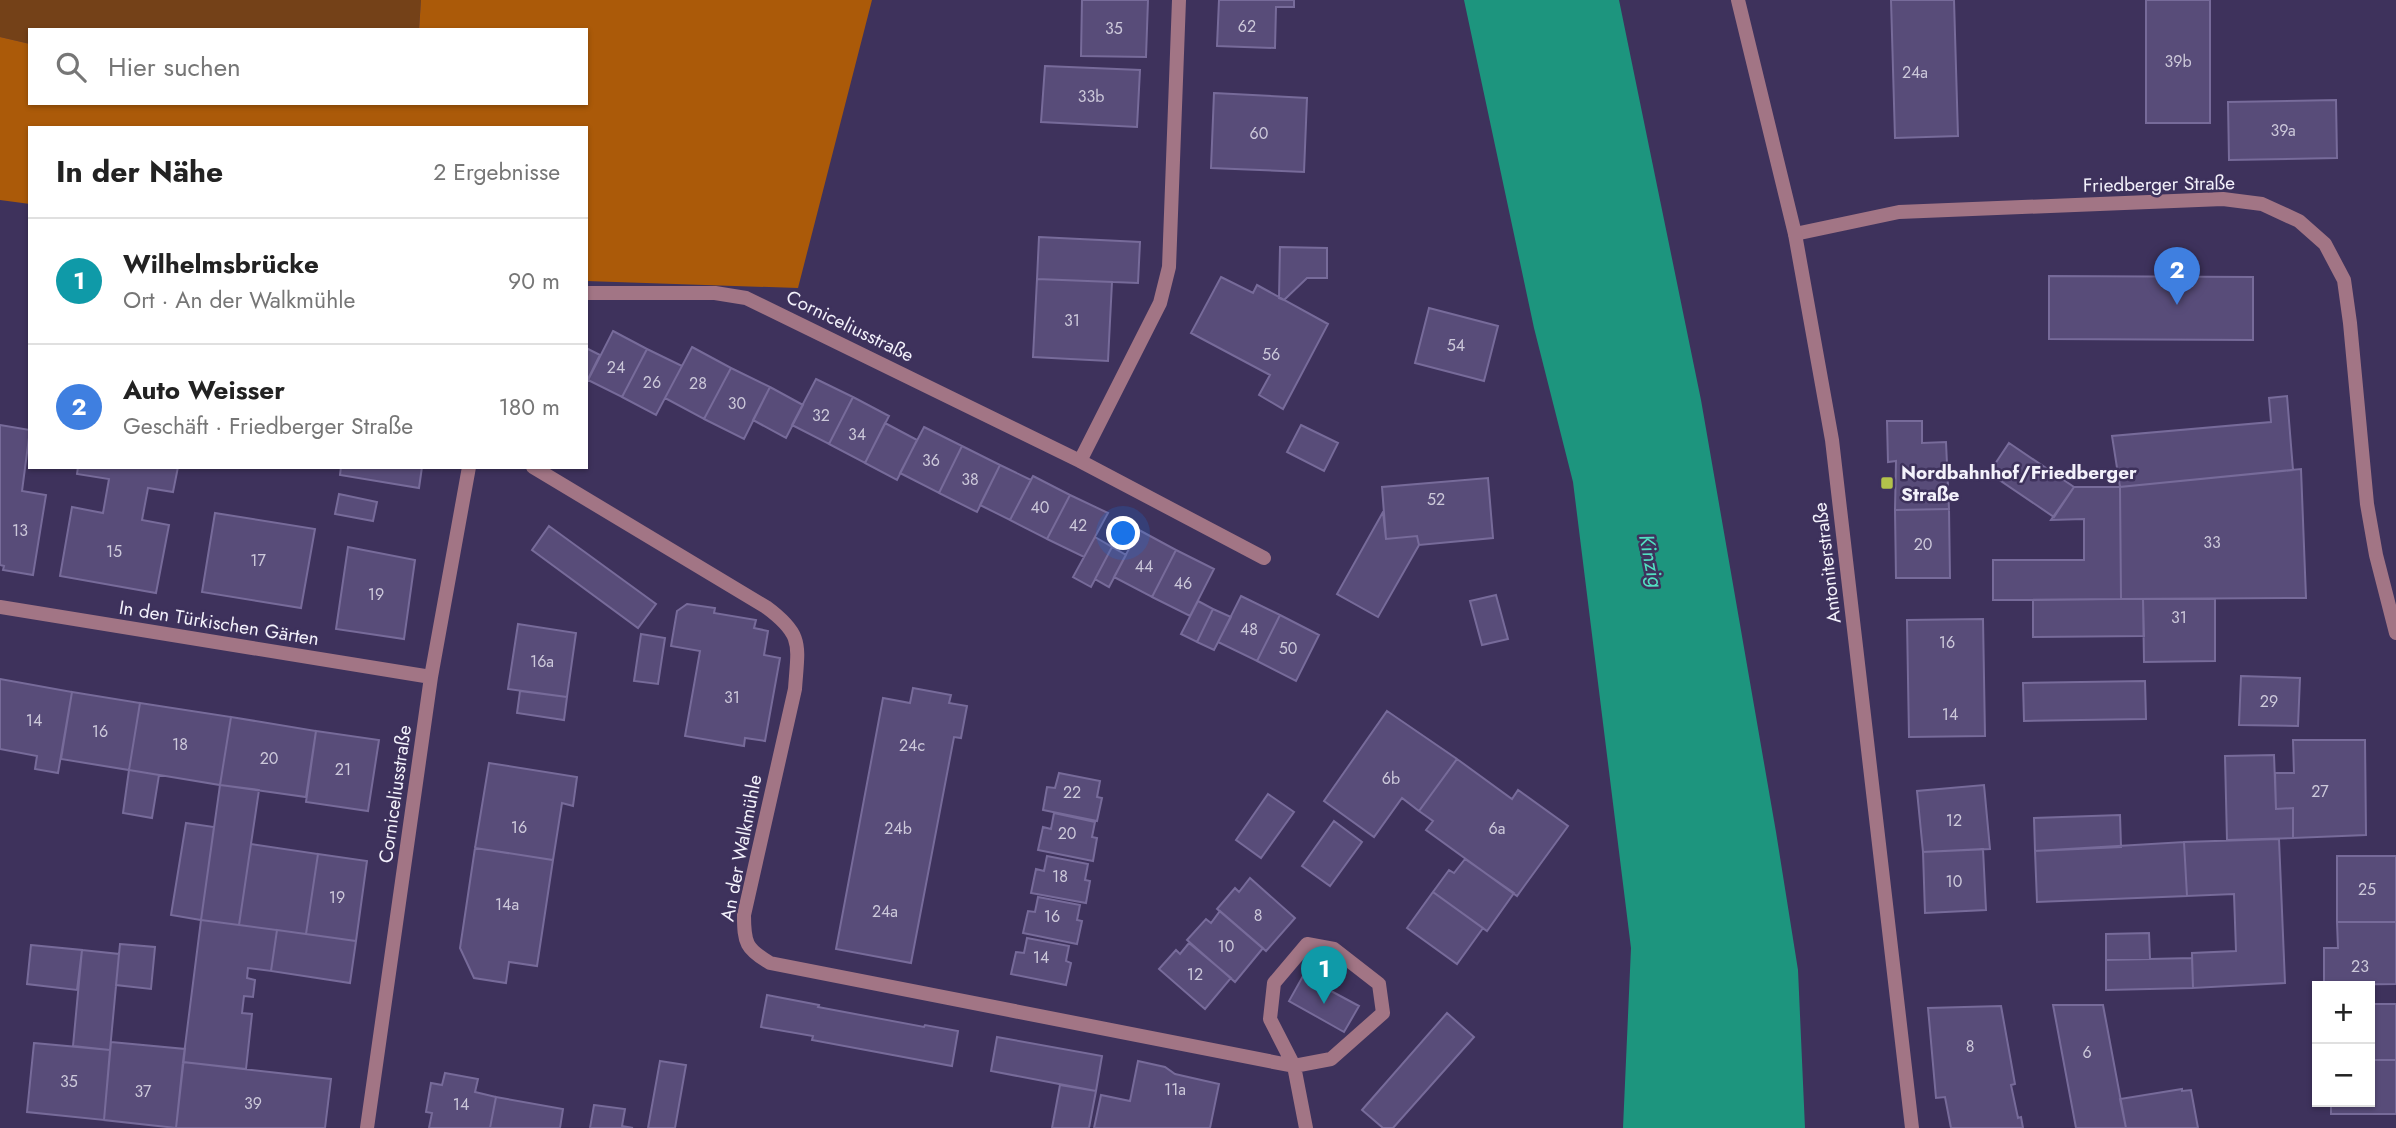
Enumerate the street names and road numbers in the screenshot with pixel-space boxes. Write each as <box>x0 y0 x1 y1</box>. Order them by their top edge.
street label: Friedberger Straße <box>2083 169 2235 199</box>
street label: Corniceliusstraße <box>782 283 919 369</box>
street label: Antoniterstraße <box>1806 501 1848 625</box>
street label: In den Türkischen Gärten <box>117 594 321 652</box>
street label: Corniceliusstraße <box>372 723 418 865</box>
street label: An der Walkmühle <box>714 772 768 924</box>

